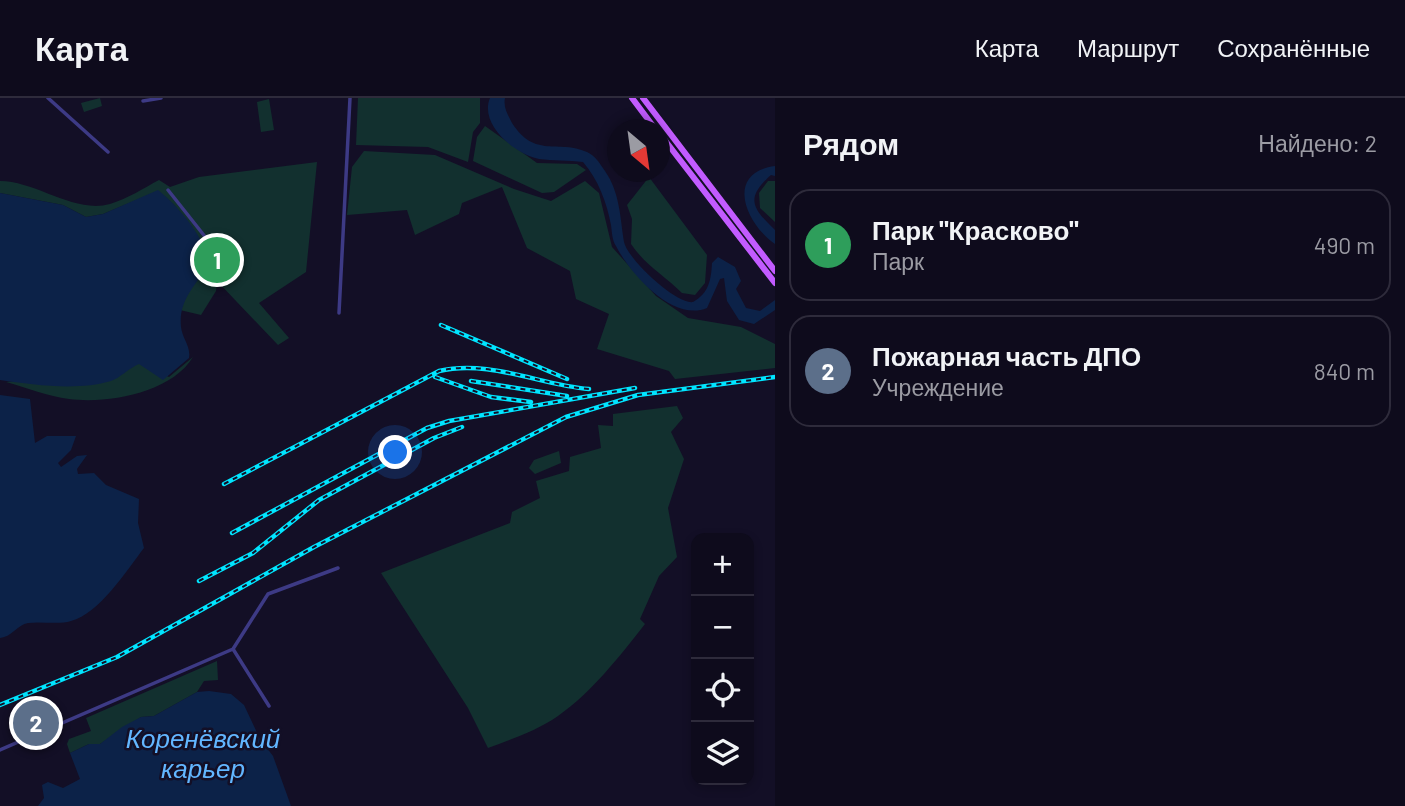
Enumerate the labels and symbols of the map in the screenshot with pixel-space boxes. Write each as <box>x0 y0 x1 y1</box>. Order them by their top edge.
north arrow <box>607 119 670 182</box>
pin: 1 <box>194 234 240 286</box>
your location <box>378 435 412 469</box>
pin: 2 <box>13 697 59 749</box>
water label: Коренёвский карьер <box>126 722 280 783</box>

